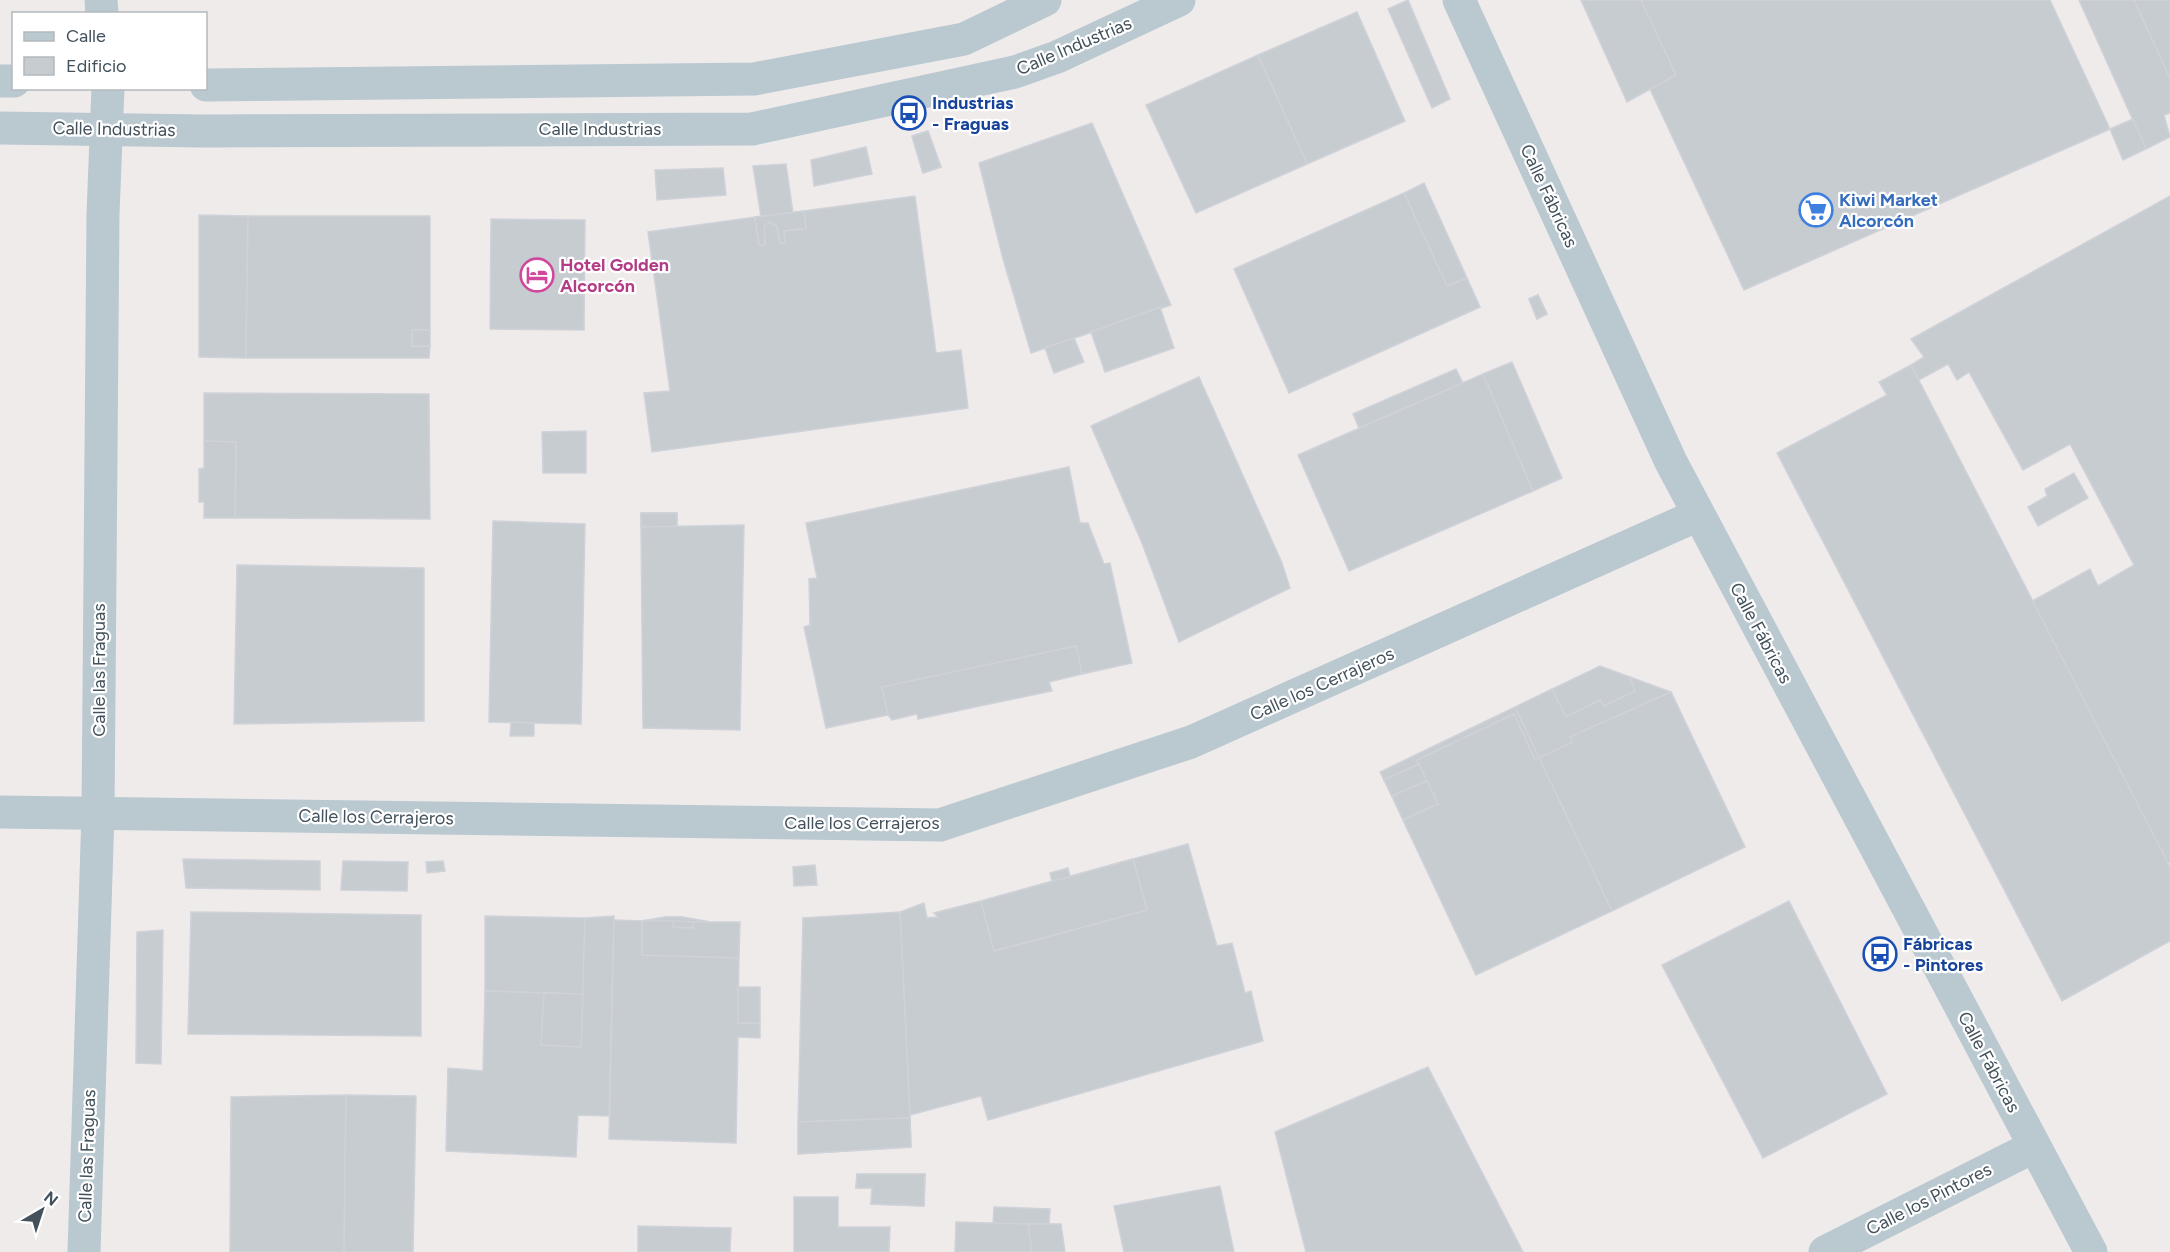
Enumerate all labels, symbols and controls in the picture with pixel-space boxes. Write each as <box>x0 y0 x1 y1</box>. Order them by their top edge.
legend <box>12 12 207 90</box>
street label: Calle Industrias <box>1013 12 1135 80</box>
text: Calle <box>66 25 106 47</box>
text: Edificio <box>66 55 127 77</box>
place label: Industrias - Fraguas <box>932 92 1014 135</box>
bus stop icon: Industrias - Fraguas <box>891 95 927 131</box>
street label: Calle Industrias <box>52 117 176 141</box>
street label: Calle Industrias <box>539 118 661 140</box>
street label: Calle Fábricas <box>1516 141 1582 251</box>
place label: Kiwi Market Alcorcón <box>1839 189 1938 232</box>
supermarket icon: Kiwi Market Alcorcón <box>1798 192 1834 228</box>
place label: Hotel Golden Alcorcón <box>560 254 669 297</box>
hotel icon: Hotel Golden Alcorcón <box>519 257 555 293</box>
street label: Calle Fábricas <box>1725 579 1797 687</box>
street label: Calle las Fraguas <box>88 603 110 737</box>
street label: Calle los Cerrajeros <box>1247 642 1397 726</box>
street label: Calle los Cerrajeros <box>298 805 454 829</box>
street label: Calle los Cerrajeros <box>784 812 940 834</box>
place label: Fábricas - Pintores <box>1903 933 1984 976</box>
bus stop icon: Fábricas - Pintores <box>1862 936 1898 972</box>
street label: Calle Fábricas <box>1953 1008 2025 1116</box>
street label: Calle las Fraguas <box>74 1089 100 1223</box>
street label: Calle los Pintores <box>1863 1158 1995 1240</box>
north arrow <box>12 1180 72 1240</box>
text: N <box>40 1187 62 1210</box>

